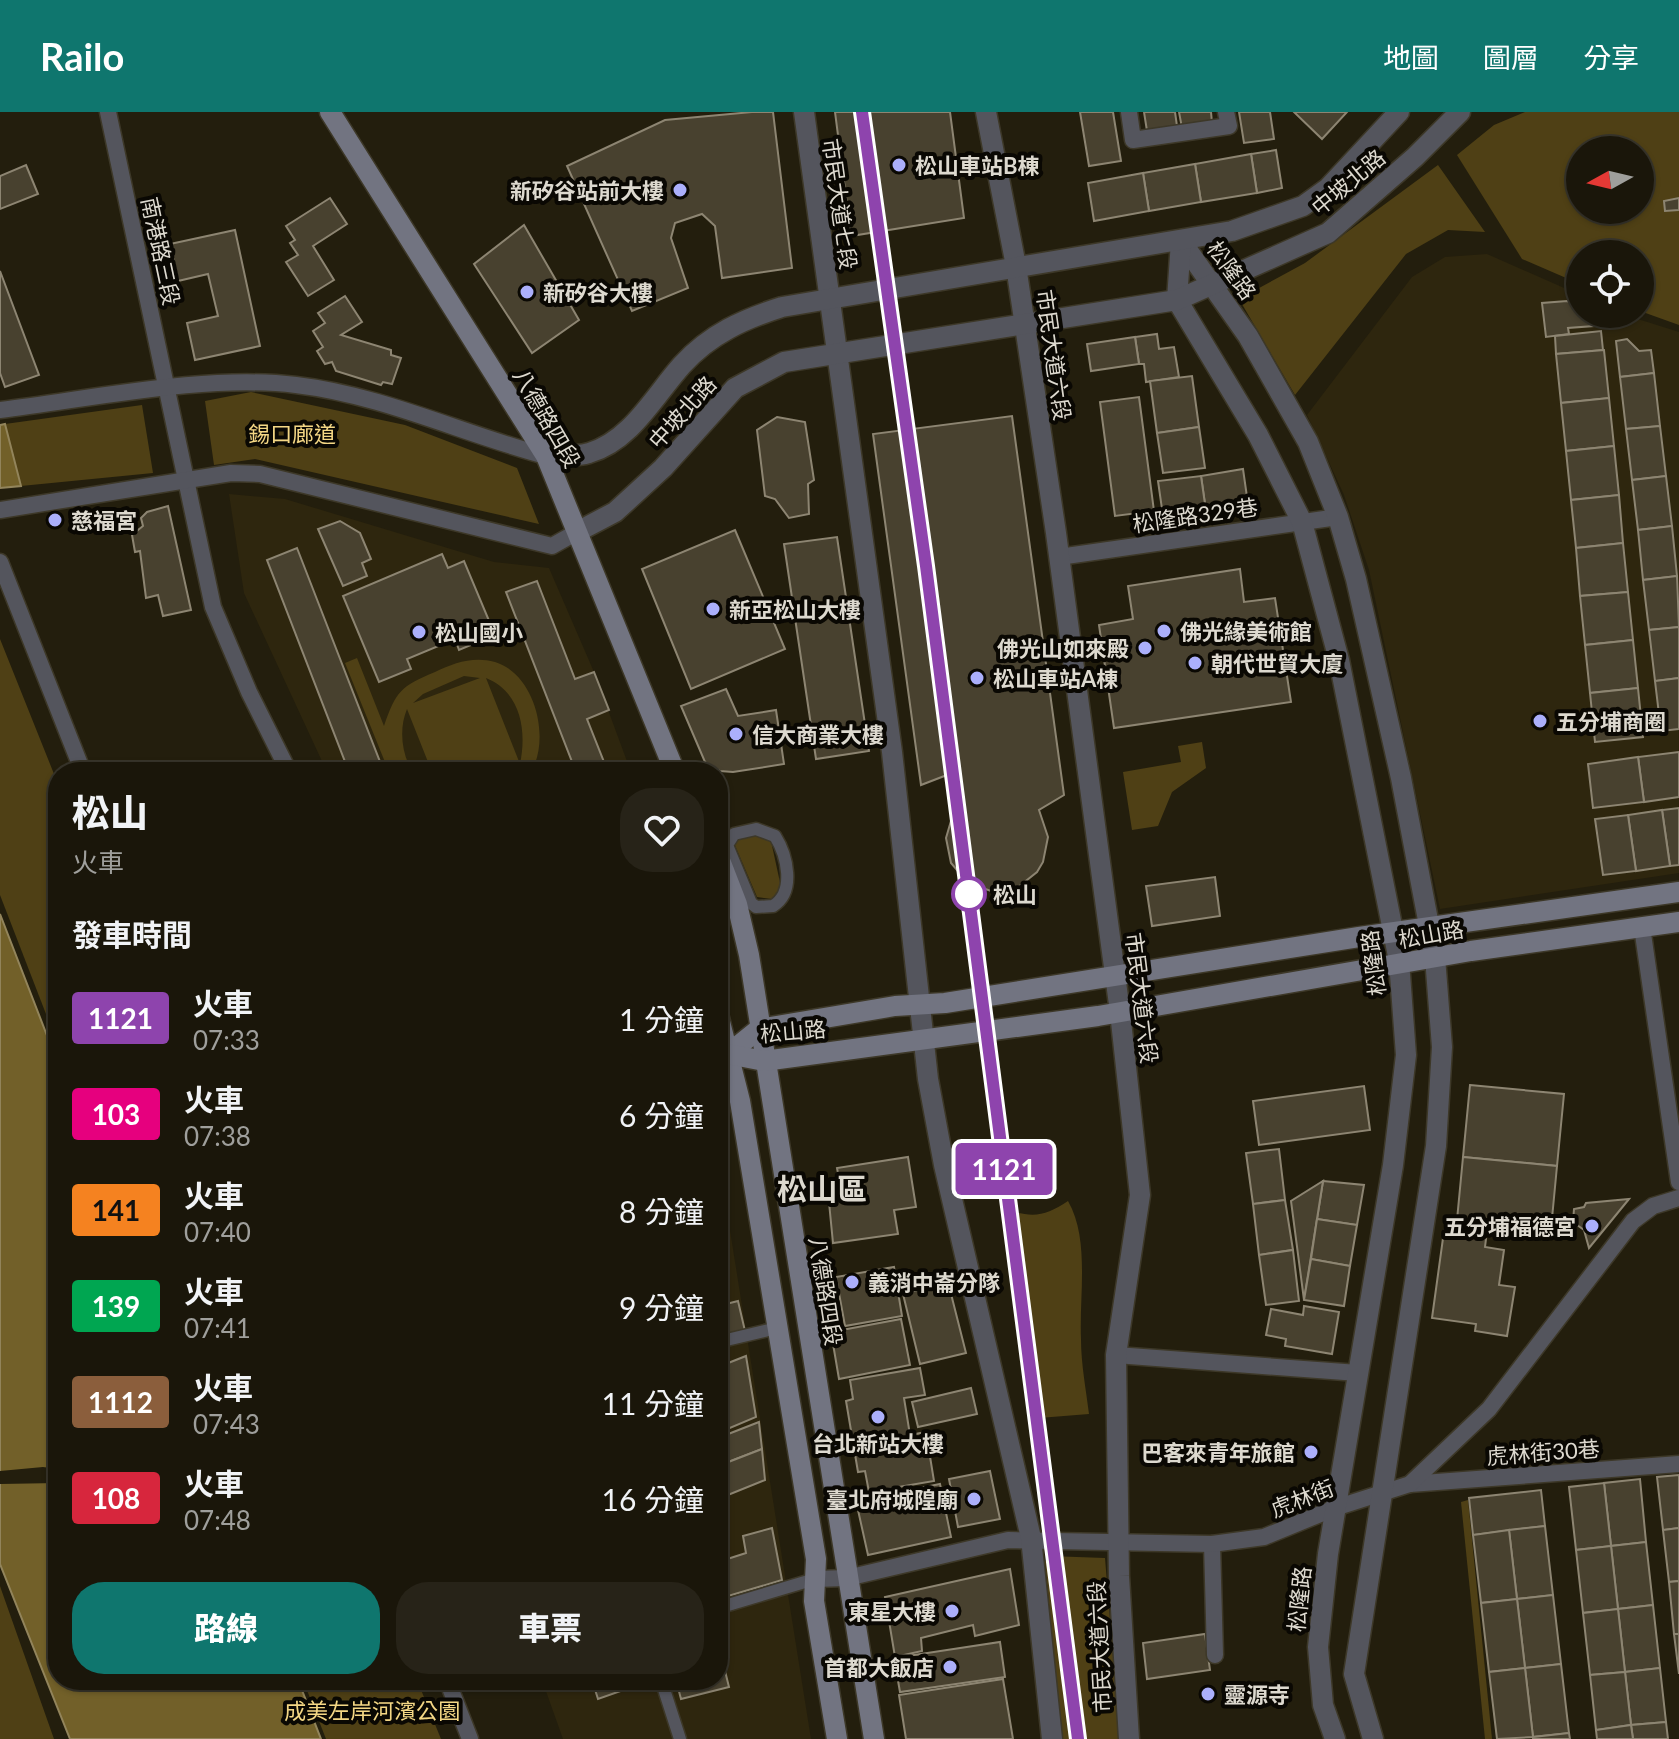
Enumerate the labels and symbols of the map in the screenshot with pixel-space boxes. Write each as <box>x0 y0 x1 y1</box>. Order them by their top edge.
north arrow <box>1566 136 1654 224</box>
street label: 市民大道七段 <box>817 137 863 271</box>
street label: 中坡北路 <box>1306 143 1390 221</box>
place label: 松山車站B棟 <box>915 152 1040 179</box>
marker: 松山車站B棟 <box>890 156 908 174</box>
place label: 新矽谷站前大樓 <box>510 177 664 204</box>
marker: 新矽谷站前大樓 <box>671 181 689 199</box>
street label: 南港路三段 <box>136 194 186 308</box>
street label: 松隆路 <box>1202 235 1262 305</box>
place label: 新矽谷大樓 <box>543 279 653 306</box>
marker: 新矽谷大樓 <box>518 283 536 301</box>
street label: 市民大道六段 <box>1031 288 1077 422</box>
street label: 八德路四段 <box>508 364 586 472</box>
street label: 中坡北路 <box>643 370 721 454</box>
park label: 錫口廊道 <box>248 420 336 447</box>
street label: 松隆路329巷 <box>1131 493 1259 537</box>
place label: 慈福宮 <box>71 507 137 534</box>
marker: 慈福宮 <box>46 511 64 529</box>
place label: 新亞松山大樓 <box>729 596 861 623</box>
marker: 新亞松山大樓 <box>704 600 722 618</box>
place label: 佛光緣美術館 <box>1180 618 1312 645</box>
place label: 松山國小 <box>435 619 523 646</box>
marker: 佛光緣美術館 <box>1155 622 1173 640</box>
marker: 松山國小 <box>410 623 428 641</box>
place label: 佛光山如來殿 <box>997 635 1129 662</box>
marker: 佛光山如來殿 <box>1136 639 1154 657</box>
place label: 朝代世貿大廈 <box>1211 650 1343 677</box>
marker: 朝代世貿大廈 <box>1186 654 1204 672</box>
place label: 松山車站A棟 <box>993 665 1118 692</box>
marker: 松山車站A棟 <box>968 669 986 687</box>
place label: 五分埔商圈 <box>1556 708 1666 735</box>
marker: 五分埔商圈 <box>1531 712 1549 730</box>
place label: 信大商業大樓 <box>752 721 884 748</box>
marker: 信大商業大樓 <box>727 725 745 743</box>
marker: 松山 <box>952 877 986 911</box>
place label: 松山 <box>993 881 1037 908</box>
street label: 松山路 <box>1396 915 1466 953</box>
street label: 松隆路 <box>1356 929 1390 997</box>
street label: 市民大道六段 <box>1121 931 1163 1065</box>
street label: 松山路 <box>759 1015 827 1047</box>
line badge: 1121 <box>948 1143 1060 1195</box>
district label: 松山區 <box>777 1170 867 1206</box>
place label: 五分埔福德宮 <box>1444 1213 1576 1240</box>
marker: 五分埔福德宮 <box>1583 1217 1601 1235</box>
street label: 八德路四段 <box>804 1235 848 1347</box>
place label: 義消中崙分隊 <box>868 1269 1000 1296</box>
marker: 義消中崙分隊 <box>843 1273 861 1291</box>
marker: 台北新站大樓 <box>869 1408 887 1426</box>
place label: 台北新站大樓 <box>812 1430 944 1457</box>
street label: 虎林街30巷 <box>1485 1435 1601 1469</box>
place label: 巴客來青年旅館 <box>1141 1439 1295 1466</box>
marker: 巴客來青年旅館 <box>1302 1443 1320 1461</box>
street label: 虎林街 <box>1266 1474 1338 1522</box>
place label: 臺北府城隍廟 <box>826 1486 958 1513</box>
marker: 臺北府城隍廟 <box>965 1490 983 1508</box>
street label: 松隆路 <box>1282 1565 1316 1633</box>
street label: 市民大道六段 <box>1082 1580 1116 1714</box>
place label: 東星大樓 <box>848 1598 936 1625</box>
marker: 東星大樓 <box>943 1602 961 1620</box>
place label: 首都大飯店 <box>824 1654 934 1681</box>
marker: 首都大飯店 <box>941 1658 959 1676</box>
place label: 靈源寺 <box>1224 1681 1290 1708</box>
marker: 靈源寺 <box>1199 1685 1217 1703</box>
park label: 成美左岸河濱公園 <box>284 1697 460 1724</box>

